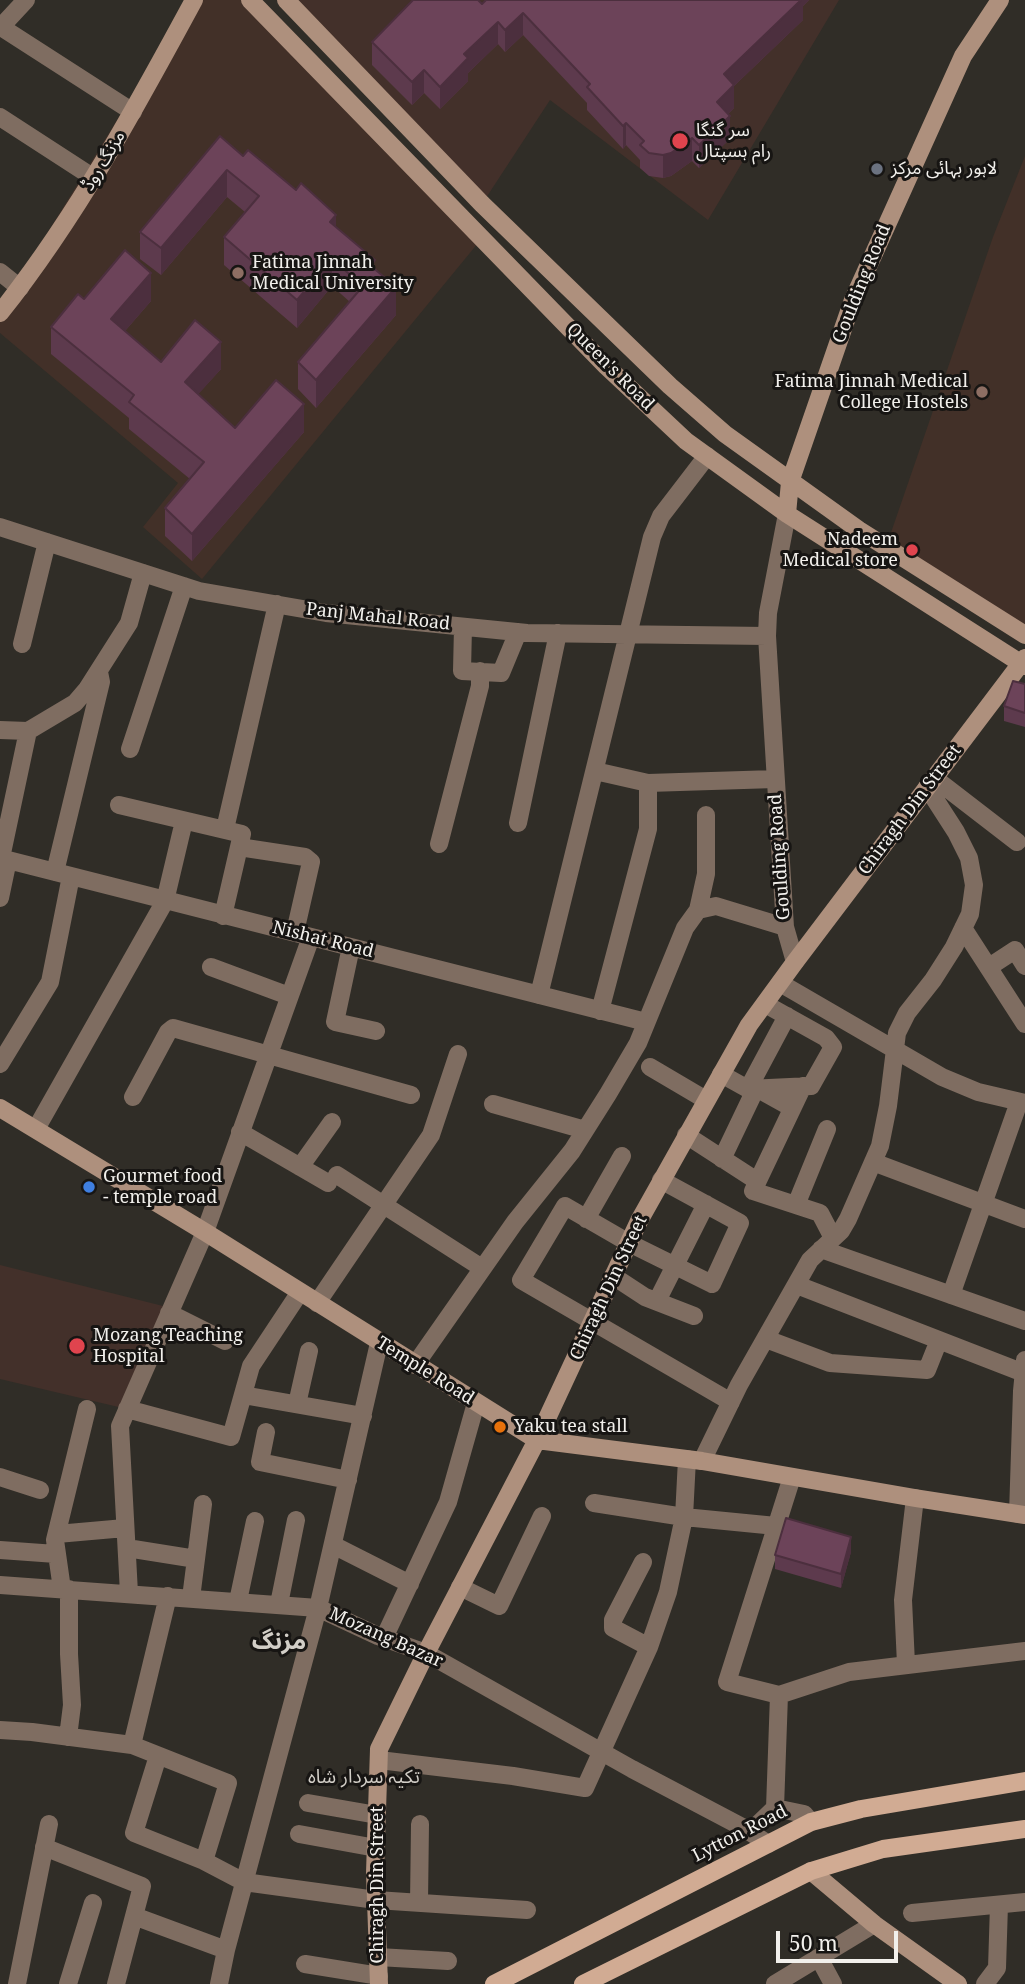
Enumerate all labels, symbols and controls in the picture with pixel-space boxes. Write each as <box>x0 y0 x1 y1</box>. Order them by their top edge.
place label: سر گنگا رام ہسپتال <box>696 120 771 162</box>
street label: مزنگ روڈ <box>78 127 130 195</box>
marker: سر گنگا رام ہسپتال <box>670 131 690 151</box>
place label: لاہور بہائی مرکز <box>891 158 997 180</box>
marker: لاہور بہائی مرکز <box>869 161 885 177</box>
street label: Goulding Road <box>828 221 896 347</box>
place label: Fatima Jinnah Medical University <box>252 252 414 294</box>
marker: Fatima Jinnah Medical University <box>230 265 246 281</box>
street label: Queen's Road <box>562 319 658 415</box>
place label: Fatima Jinnah Medical College Hostels <box>775 371 968 414</box>
marker: Fatima Jinnah Medical College Hostels <box>974 384 990 400</box>
place label: Nadeem Medical store <box>782 529 898 572</box>
marker: Nadeem Medical store <box>904 542 920 558</box>
street label: Panj Mahal Road <box>305 599 451 635</box>
street label: Chiragh Din Street <box>854 741 966 879</box>
street label: Goulding Road <box>765 793 795 921</box>
street label: Nishat Road <box>270 917 376 963</box>
place label: Gourmet food - temple road <box>103 1166 222 1208</box>
marker: Gourmet food - temple road <box>81 1179 97 1195</box>
street label: Chiragh Din Street <box>566 1212 652 1364</box>
place label: Mozang Teaching Hospital <box>93 1325 243 1368</box>
street label: Temple Road <box>372 1332 478 1410</box>
marker: Mozang Teaching Hospital <box>67 1336 87 1356</box>
place label: Yaku tea stall <box>514 1416 627 1438</box>
marker: Yaku tea stall <box>492 1419 508 1435</box>
street label: Mozang Bazar <box>326 1603 446 1673</box>
district label: مزنگ <box>252 1628 306 1656</box>
district label: تکیہ سردار شاہ <box>308 1767 420 1789</box>
street label: Lytton Road <box>689 1801 791 1867</box>
street label: Chiragh Din Street <box>367 1806 389 1964</box>
scale bar <box>780 1918 902 1962</box>
text: 50 m <box>789 1929 838 1957</box>

